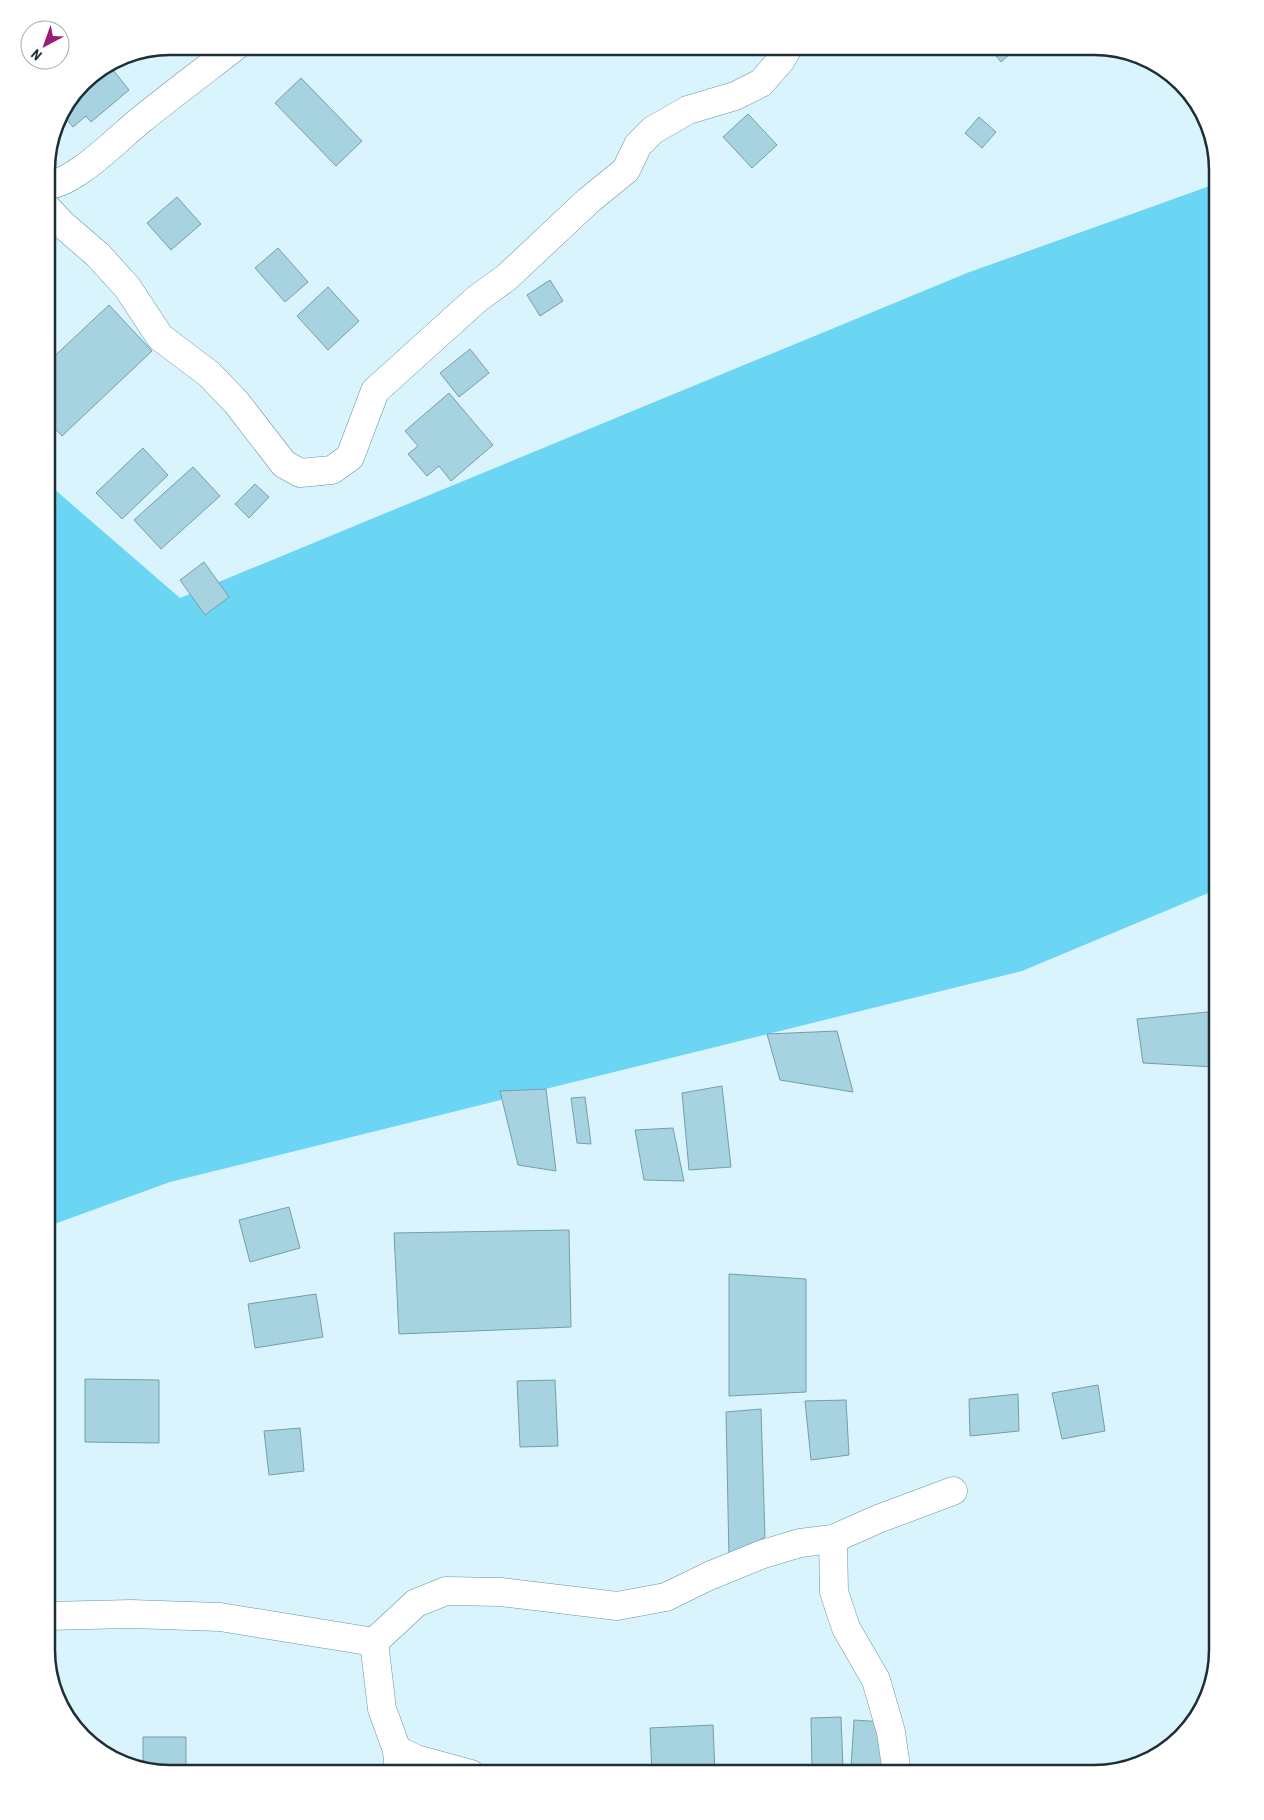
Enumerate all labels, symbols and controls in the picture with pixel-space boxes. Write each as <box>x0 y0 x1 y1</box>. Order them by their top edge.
north arrow <box>20 20 70 70</box>
text: N <box>28 46 45 64</box>

